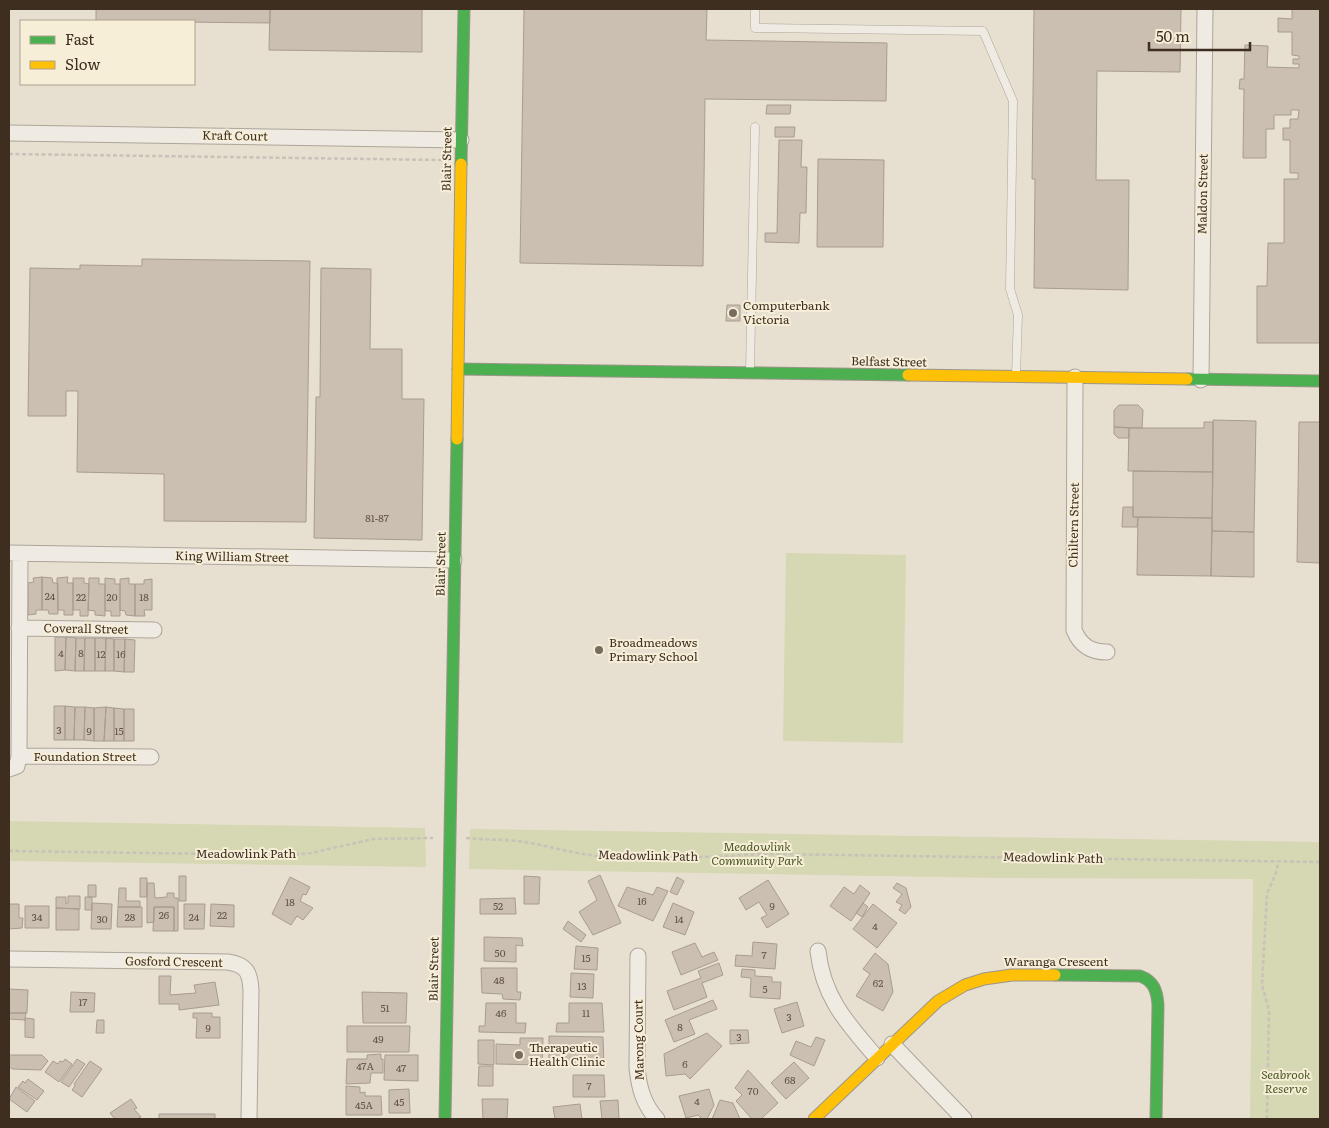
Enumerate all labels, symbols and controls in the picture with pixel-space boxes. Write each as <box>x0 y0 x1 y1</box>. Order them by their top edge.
legend <box>20 20 195 85</box>
scale bar <box>1149 20 1250 52</box>
text: 50 m <box>1156 24 1190 47</box>
text: Fast <box>65 27 94 50</box>
text: Slow <box>65 52 100 75</box>
street label: Kraft Court <box>202 125 268 145</box>
street label: Blair Street <box>436 126 456 192</box>
street label: Maldon Street <box>1192 153 1212 235</box>
place label: Computerbank Victoria <box>743 296 830 328</box>
marker: Computerbank Victoria <box>727 307 739 319</box>
street label: Belfast Street <box>851 351 927 371</box>
street label: Chiltern Street <box>1063 482 1083 568</box>
house number: 81-87 <box>365 510 389 525</box>
street label: Blair Street <box>430 531 450 597</box>
street label: King William Street <box>175 546 289 566</box>
house number: 24 <box>45 588 56 603</box>
house number: 22 <box>76 589 86 604</box>
house number: 20 <box>107 589 118 604</box>
house number: 18 <box>139 589 149 604</box>
street label: Coverall Street <box>43 618 129 638</box>
place label: Broadmeadows Primary School <box>609 633 698 665</box>
marker: Broadmeadows Primary School <box>593 644 605 656</box>
house number: 4 <box>58 645 64 660</box>
house number: 8 <box>78 645 84 660</box>
house number: 12 <box>96 646 106 661</box>
house number: 16 <box>116 646 126 661</box>
house number: 3 <box>56 722 62 737</box>
house number: 9 <box>86 723 92 738</box>
house number: 15 <box>114 723 124 738</box>
street label: Foundation Street <box>33 747 137 765</box>
park label: Meadowlink Community Park <box>711 837 803 869</box>
street label: Meadowlink Path <box>196 844 296 862</box>
street label: Meadowlink Path <box>598 845 698 865</box>
street label: Meadowlink Path <box>1003 847 1103 867</box>
house number: 16 <box>637 893 647 908</box>
house number: 18 <box>285 894 295 909</box>
house number: 52 <box>493 898 503 913</box>
house number: 9 <box>769 898 775 913</box>
house number: 26 <box>159 907 170 922</box>
house number: 22 <box>217 907 227 922</box>
house number: 34 <box>32 909 43 924</box>
house number: 28 <box>125 909 136 924</box>
house number: 24 <box>189 909 200 924</box>
house number: 30 <box>96 911 108 926</box>
house number: 14 <box>674 911 684 926</box>
house number: 4 <box>872 918 878 933</box>
street label: Blair Street <box>423 936 443 1002</box>
house number: 50 <box>495 945 506 960</box>
house number: 7 <box>761 947 767 962</box>
house number: 15 <box>581 950 591 965</box>
street label: Gosford Crescent <box>125 951 223 971</box>
street label: Waranga Crescent <box>1004 952 1108 970</box>
house number: 48 <box>493 972 505 987</box>
house number: 62 <box>873 975 883 990</box>
house number: 13 <box>577 978 587 993</box>
house number: 5 <box>762 981 768 996</box>
house number: 17 <box>79 994 87 1009</box>
street label: Marong Court <box>628 999 648 1081</box>
house number: 51 <box>380 1000 390 1015</box>
house number: 46 <box>496 1005 507 1020</box>
house number: 11 <box>582 1005 590 1020</box>
house number: 3 <box>786 1009 792 1024</box>
house number: 8 <box>677 1019 683 1034</box>
house number: 9 <box>205 1020 211 1035</box>
house number: 3 <box>736 1029 742 1044</box>
house number: 49 <box>373 1031 383 1046</box>
place label: Therapeutic Health Clinic <box>529 1038 605 1070</box>
marker: Therapeutic Health Clinic <box>513 1049 525 1061</box>
house number: 6 <box>682 1056 688 1071</box>
house number: 47A <box>356 1058 374 1073</box>
house number: 47 <box>396 1060 406 1075</box>
park label: Seabrook Reserve <box>1261 1065 1311 1097</box>
house number: 68 <box>785 1072 796 1087</box>
house number: 7 <box>586 1078 592 1093</box>
house number: 70 <box>748 1083 759 1098</box>
house number: 4 <box>694 1093 700 1108</box>
house number: 45 <box>394 1094 404 1109</box>
house number: 45A <box>355 1097 374 1112</box>

